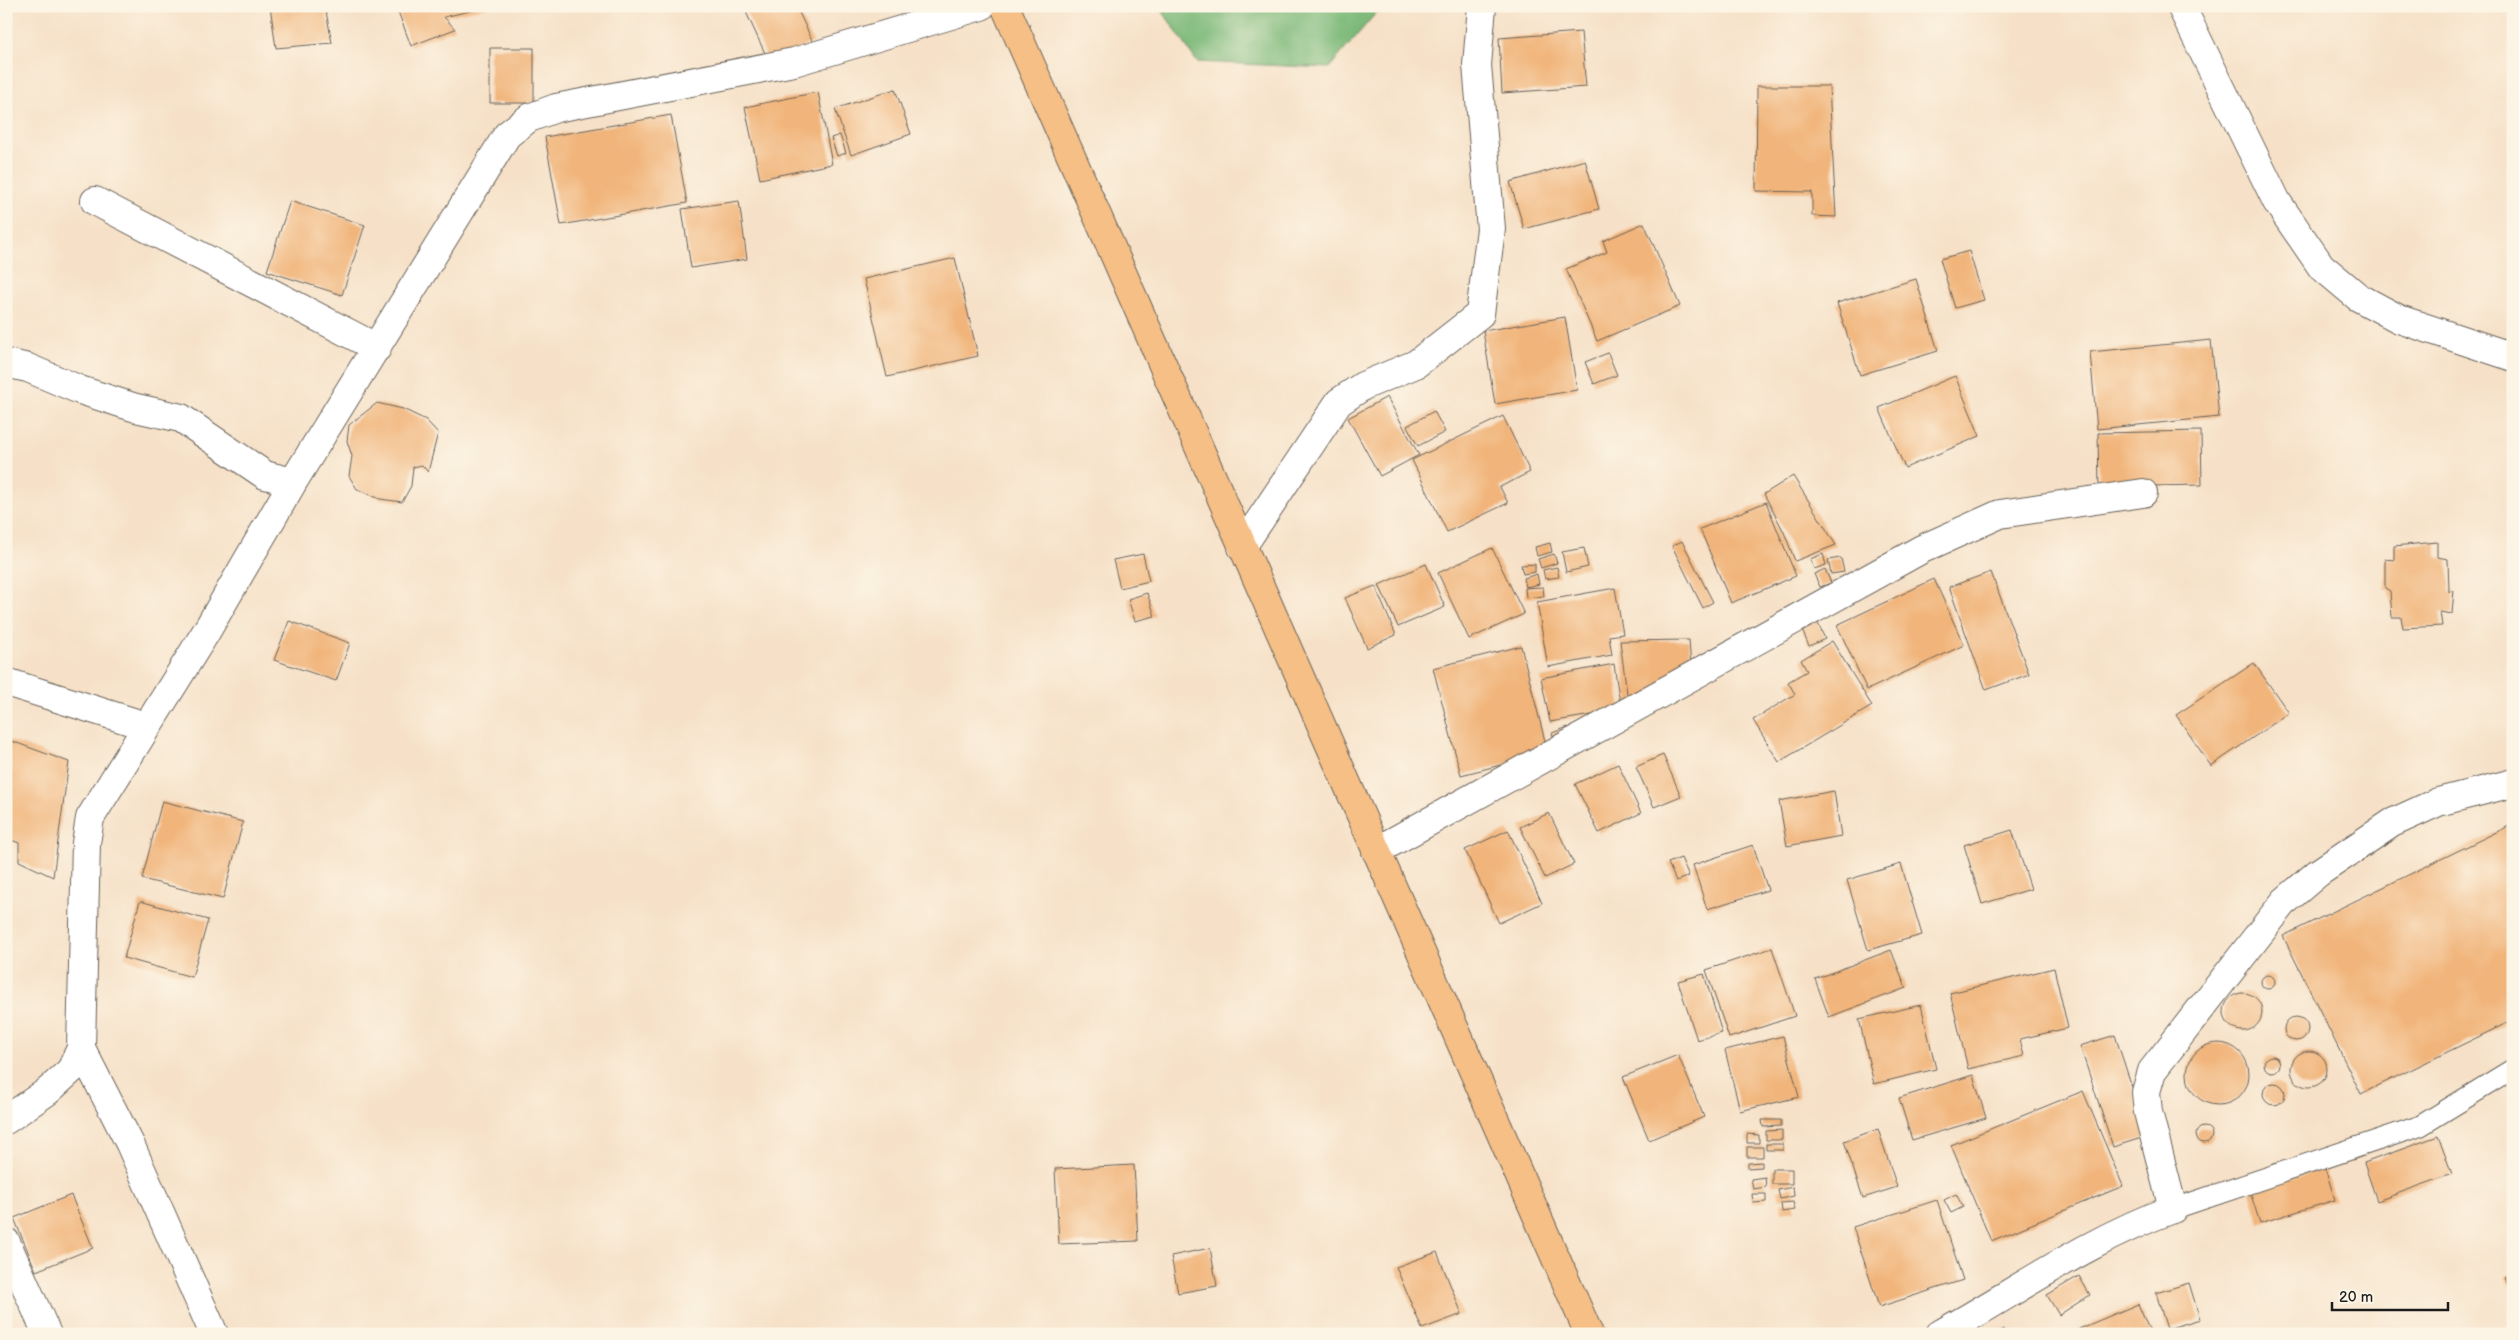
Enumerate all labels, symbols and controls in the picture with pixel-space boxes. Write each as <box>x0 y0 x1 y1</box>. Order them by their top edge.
scale bar <box>2332 1280 2448 1312</box>
text: 20 m <box>2339 1288 2373 1307</box>

